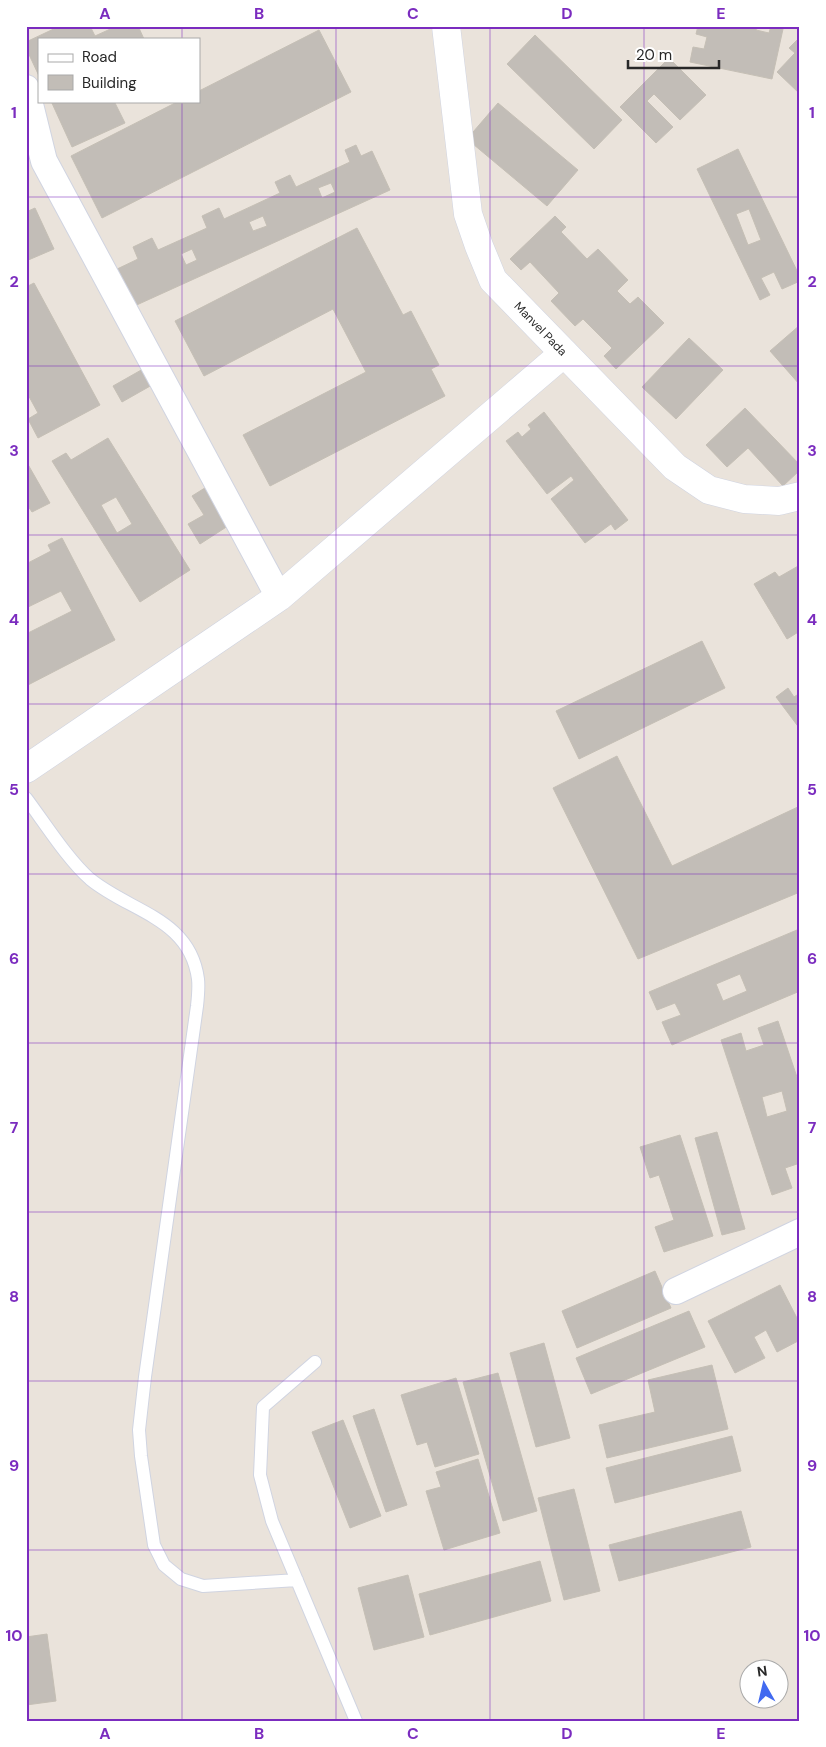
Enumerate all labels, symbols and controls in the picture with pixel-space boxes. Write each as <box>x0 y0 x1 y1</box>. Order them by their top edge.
text: A <box>99 3 111 24</box>
text: B <box>254 3 264 24</box>
text: C <box>407 3 419 24</box>
text: D <box>561 3 573 24</box>
text: E <box>716 3 726 24</box>
legend <box>38 38 200 102</box>
scale bar <box>628 38 720 70</box>
text: 20 m <box>636 45 672 65</box>
text: Road <box>82 47 117 67</box>
text: Building <box>82 73 137 93</box>
text: 1 <box>11 102 17 123</box>
text: 1 <box>809 102 815 123</box>
text: 2 <box>9 271 19 292</box>
text: 2 <box>807 271 817 292</box>
street label: Manvel Pada <box>511 298 570 359</box>
text: 3 <box>9 440 19 461</box>
text: 3 <box>807 440 817 461</box>
text: 4 <box>9 609 19 630</box>
text: 4 <box>807 609 817 630</box>
text: 5 <box>9 779 19 800</box>
text: 5 <box>807 779 817 800</box>
text: 6 <box>9 948 19 969</box>
text: 6 <box>807 948 817 969</box>
text: 7 <box>10 1117 19 1138</box>
text: 7 <box>808 1117 817 1138</box>
text: 8 <box>9 1286 19 1307</box>
text: 8 <box>807 1286 817 1307</box>
text: 9 <box>9 1455 19 1476</box>
text: 9 <box>807 1455 817 1476</box>
text: 10 <box>5 1625 23 1646</box>
text: 10 <box>803 1625 821 1646</box>
north arrow <box>738 1660 788 1710</box>
text: N <box>756 1662 769 1681</box>
text: A <box>99 1723 111 1744</box>
text: B <box>254 1723 264 1744</box>
text: C <box>407 1723 419 1744</box>
text: D <box>561 1723 573 1744</box>
text: E <box>716 1723 726 1744</box>

